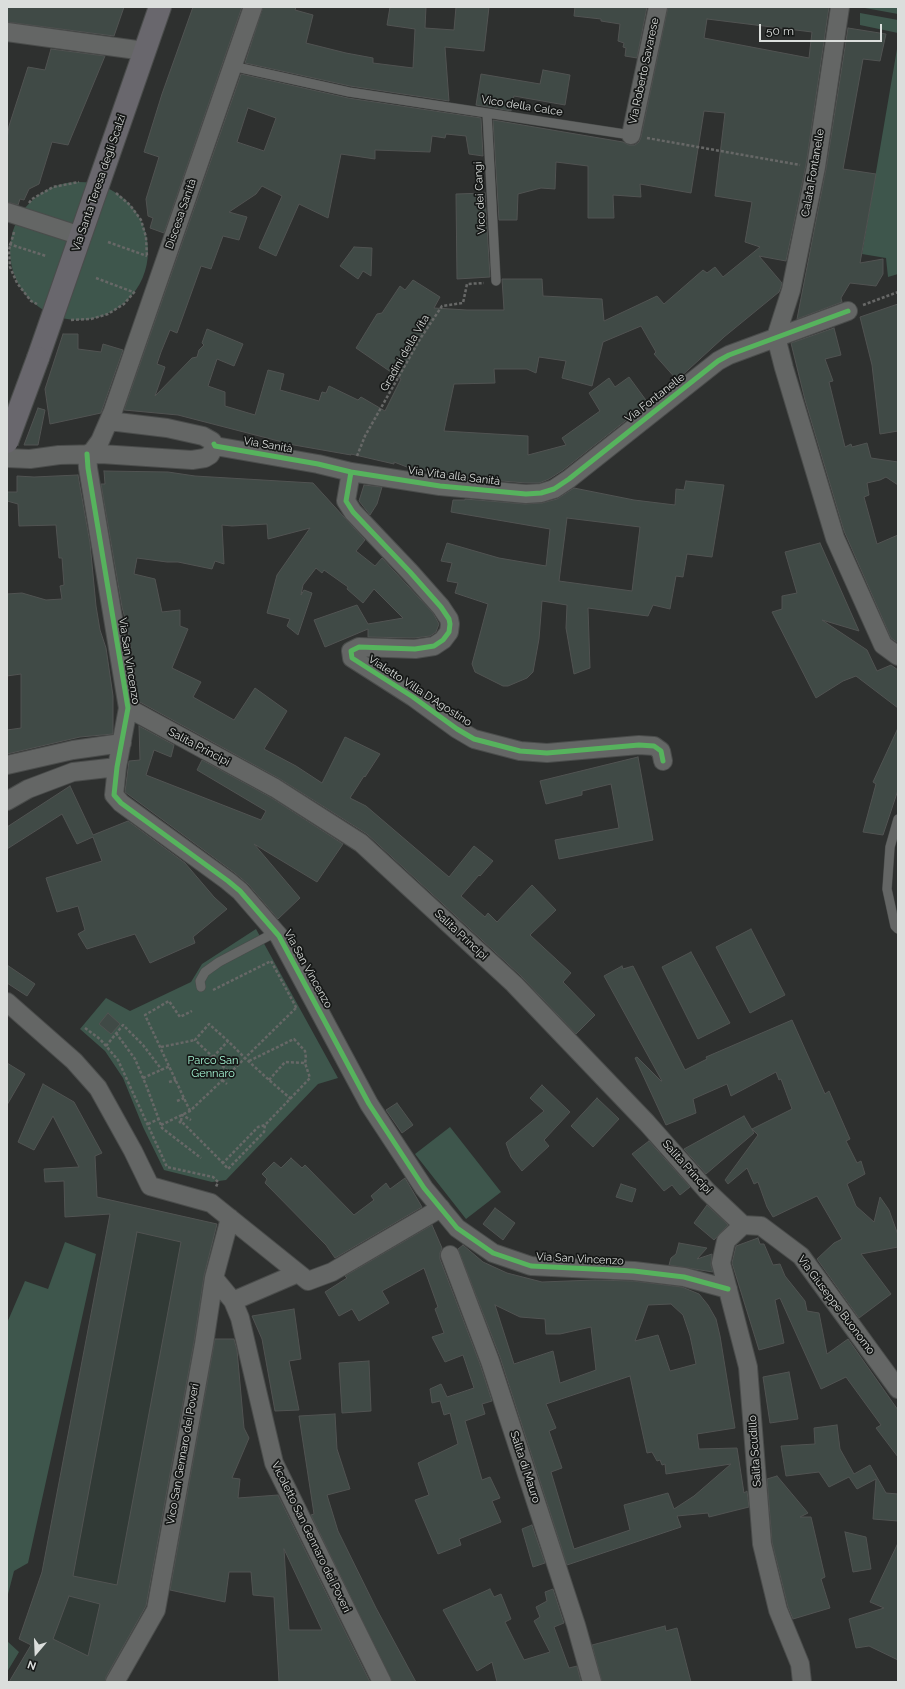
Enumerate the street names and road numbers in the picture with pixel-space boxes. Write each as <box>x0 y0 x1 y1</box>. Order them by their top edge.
street label: Via Roberto Savarese <box>626 17 662 125</box>
street label: Vico della Calce <box>480 93 564 119</box>
street label: Via Santa Teresa degli Scalzi <box>69 113 129 253</box>
street label: Calata Fontanelle <box>799 128 827 218</box>
street label: Vico dei Cangi <box>472 161 488 235</box>
street label: Discesa Sanità <box>163 177 199 251</box>
street label: Gradini della Vita <box>378 312 432 394</box>
street label: Via Fontanelle <box>622 370 688 426</box>
street label: Via Sanità <box>242 434 294 456</box>
street label: Via Vita alla Sanità <box>407 464 501 488</box>
street label: Via San Vincenzo <box>116 617 142 705</box>
street label: Vialetto Villa D'Agostino <box>366 653 474 729</box>
street label: Salita Principi <box>166 725 232 769</box>
street label: Salita Principi <box>432 907 490 963</box>
street label: Via San Vincenzo <box>281 928 335 1010</box>
street label: Salita Principi <box>659 1137 715 1197</box>
street label: Via San Vincenzo <box>536 1250 624 1268</box>
street label: Via Giuseppe Buonomo <box>795 1253 877 1357</box>
street label: Vico San Gennaro dei Poveri <box>164 1382 202 1526</box>
street label: Salita Scudillo <box>746 1415 764 1487</box>
street label: Salita di Mauro <box>507 1429 543 1505</box>
street label: Vicoletto San Gennaro dei Poveri <box>269 1459 353 1615</box>

